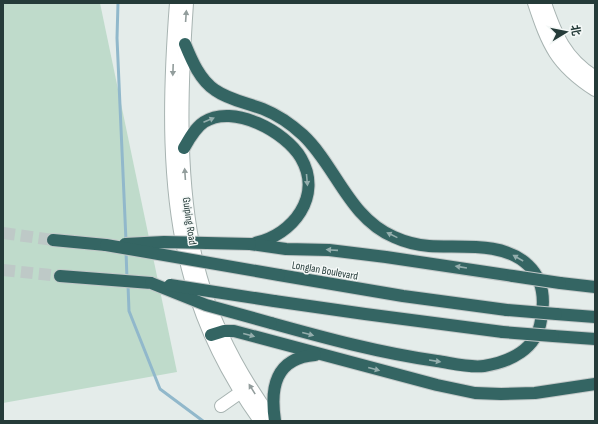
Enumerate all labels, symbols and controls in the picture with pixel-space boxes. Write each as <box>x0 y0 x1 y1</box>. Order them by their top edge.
one-way arrow <box>183 10 190 22</box>
north arrow <box>546 12 586 52</box>
text: 北 <box>568 24 583 37</box>
one-way arrow <box>170 64 176 77</box>
one-way arrow <box>203 117 214 123</box>
one-way arrow <box>181 168 188 180</box>
one-way arrow <box>304 174 311 186</box>
street label: Guiping Road <box>180 196 199 246</box>
one-way arrow <box>386 232 398 238</box>
one-way arrow <box>326 247 338 254</box>
one-way arrow <box>512 255 524 262</box>
street label: Longlan Boulevard <box>291 258 359 283</box>
one-way arrow <box>455 264 467 270</box>
one-way arrow <box>302 331 314 337</box>
one-way arrow <box>243 332 255 338</box>
one-way arrow <box>429 358 441 364</box>
one-way arrow <box>368 366 380 372</box>
one-way arrow <box>248 384 256 394</box>

